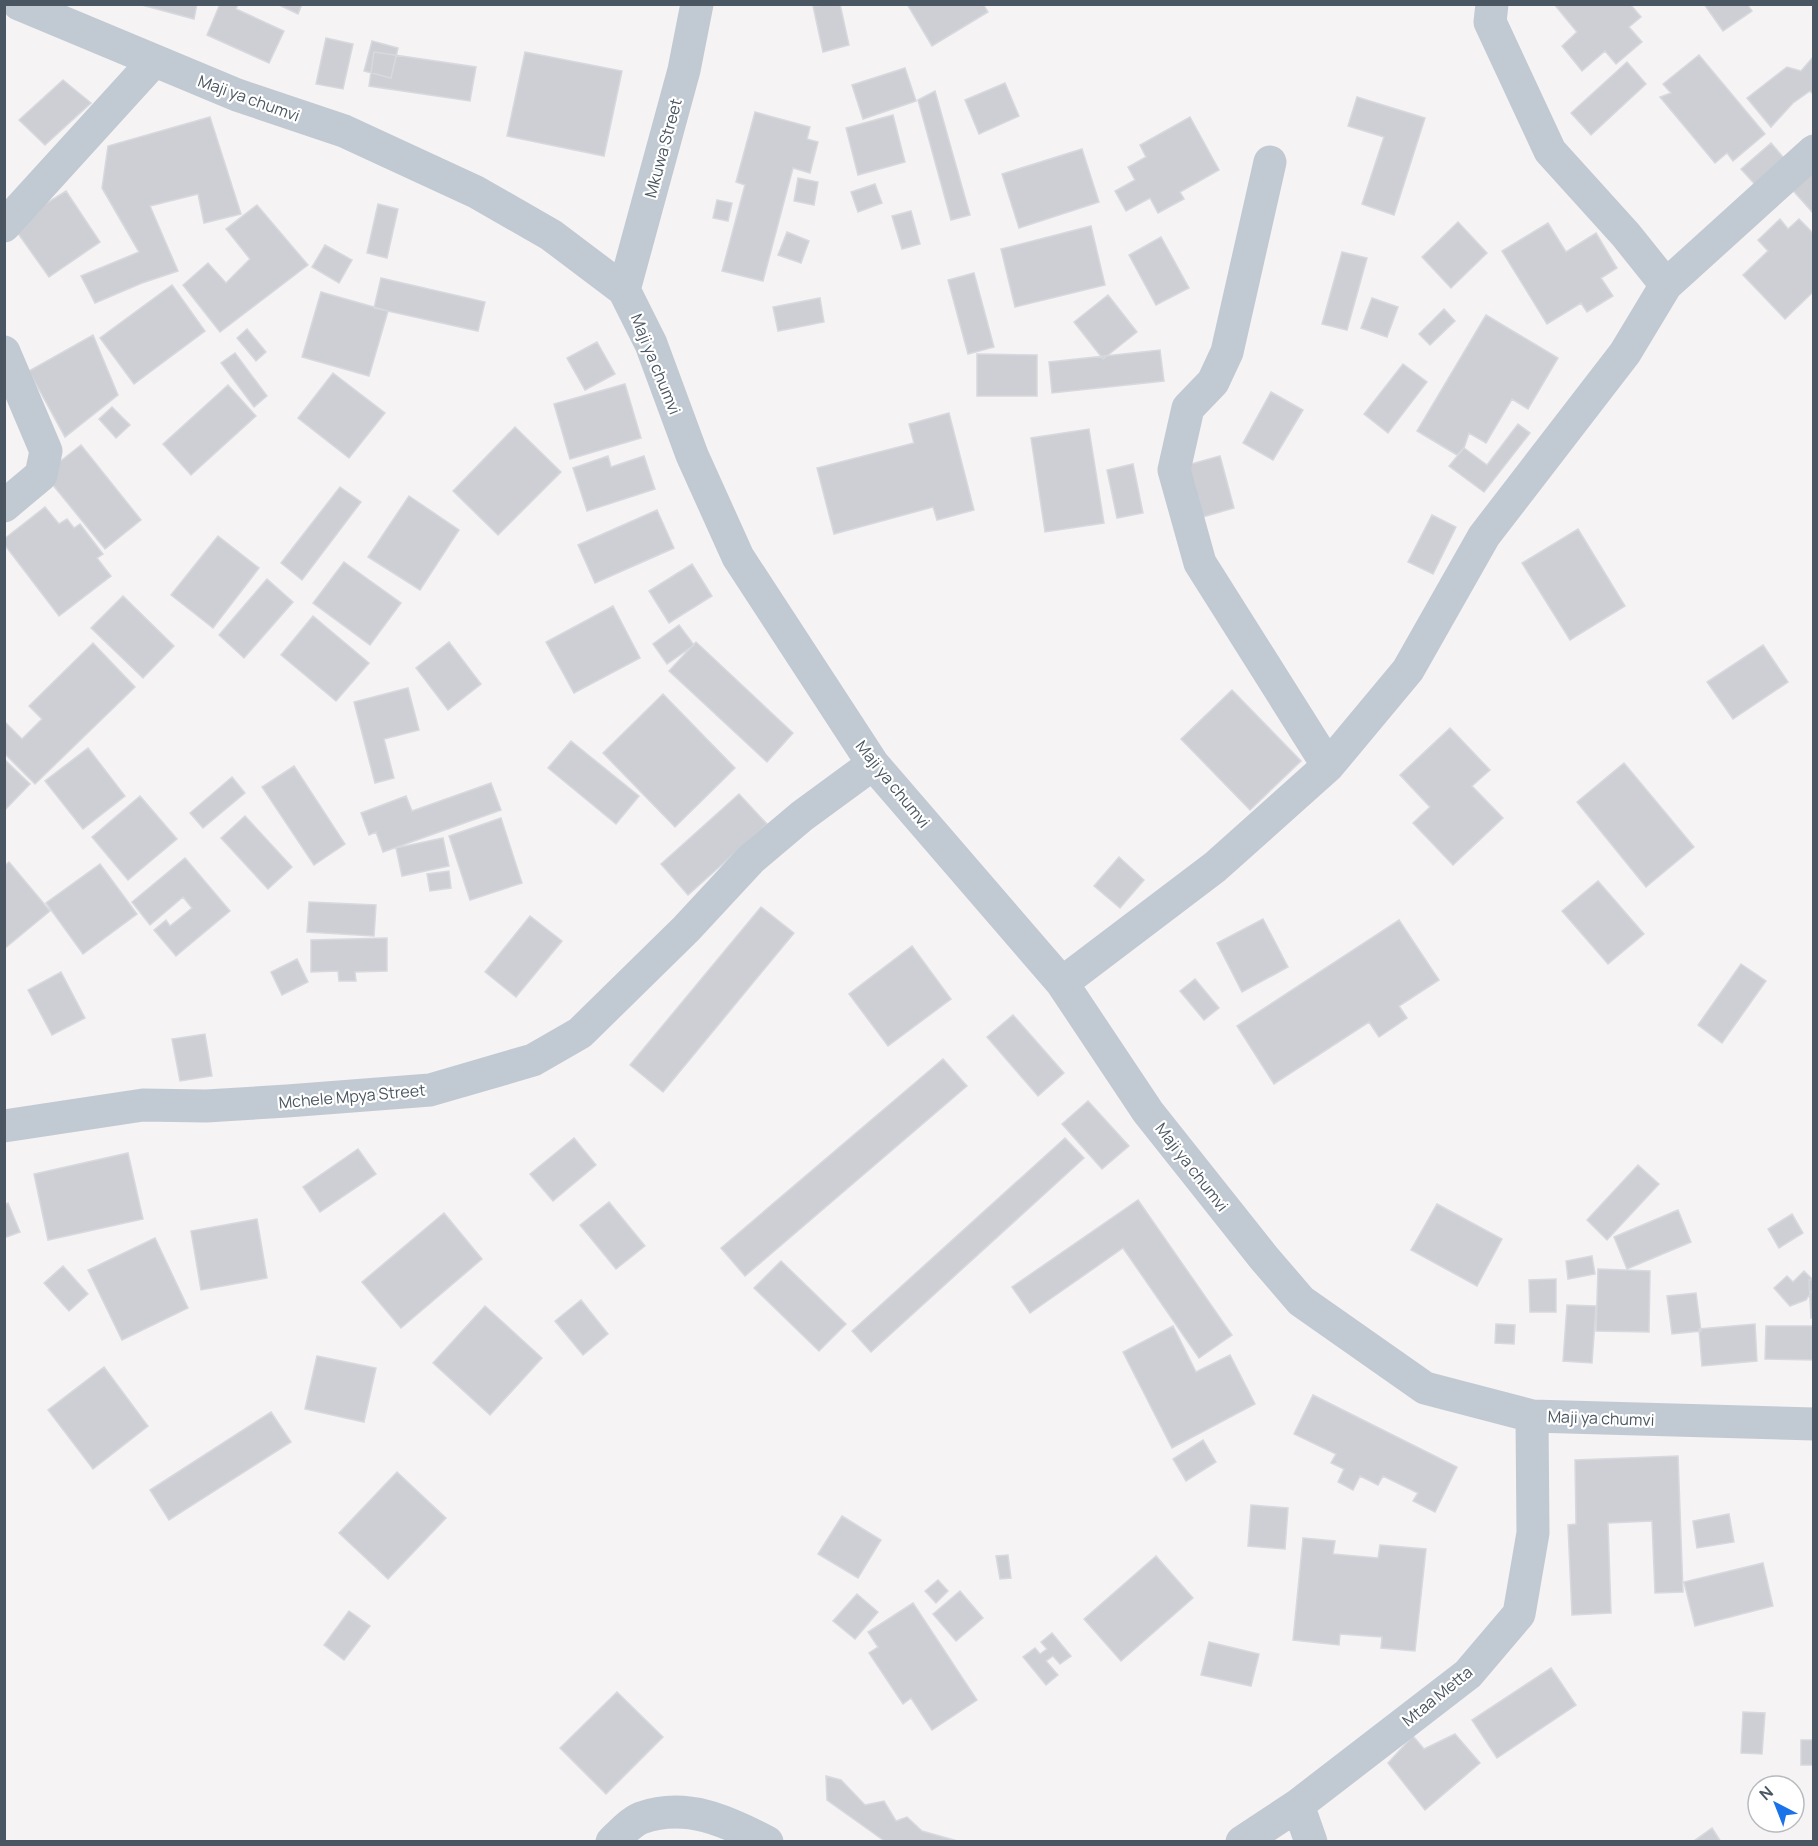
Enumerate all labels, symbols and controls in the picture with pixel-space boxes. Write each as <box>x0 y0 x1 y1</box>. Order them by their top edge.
street label: Maji ya chumvi <box>195 69 303 127</box>
street label: Mkuwa Street <box>639 96 687 200</box>
street label: Maji ya chumvi <box>626 310 686 418</box>
street label: Maji ya chumvi <box>851 736 935 832</box>
street label: Mchele Mpya Street <box>278 1079 426 1113</box>
street label: Maji ya chumvi <box>1150 1118 1234 1216</box>
street label: Maji ya chumvi <box>1547 1405 1655 1431</box>
street label: Mtaa Metta <box>1397 1661 1477 1731</box>
north arrow <box>1746 1774 1806 1834</box>
text: N <box>1754 1781 1778 1805</box>

